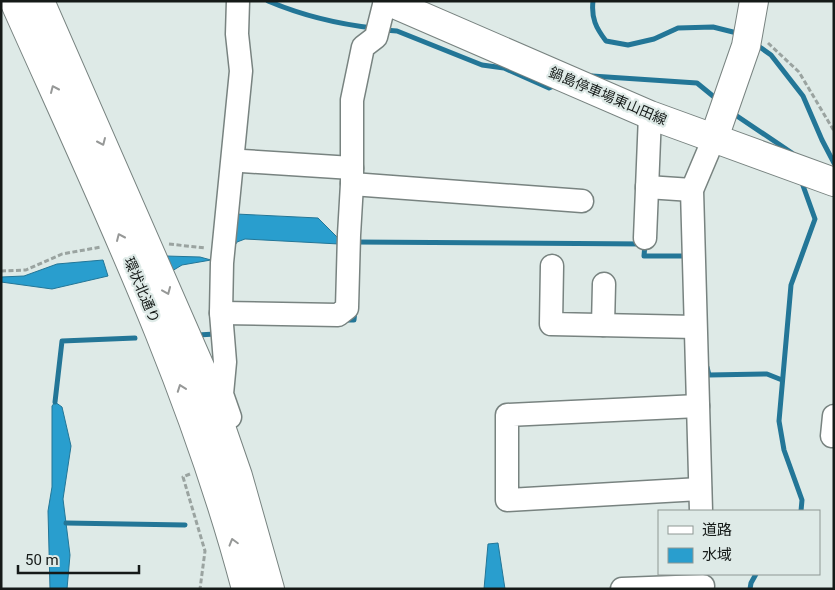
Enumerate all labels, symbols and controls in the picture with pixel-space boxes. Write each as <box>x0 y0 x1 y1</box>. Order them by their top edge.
street label: 鍋島停車場東山田線 <box>547 64 669 128</box>
one-way arrow <box>49 85 60 94</box>
one-way arrow <box>96 137 107 146</box>
one-way arrow <box>116 233 126 242</box>
street label: 環状北通り <box>121 255 163 325</box>
one-way arrow <box>161 286 172 295</box>
one-way arrow <box>177 384 187 393</box>
legend <box>658 510 820 575</box>
text: 道路 <box>702 521 732 539</box>
one-way arrow <box>228 538 238 546</box>
scale bar <box>18 542 139 574</box>
text: 水域 <box>702 546 732 564</box>
text: 50 m <box>25 551 59 569</box>

